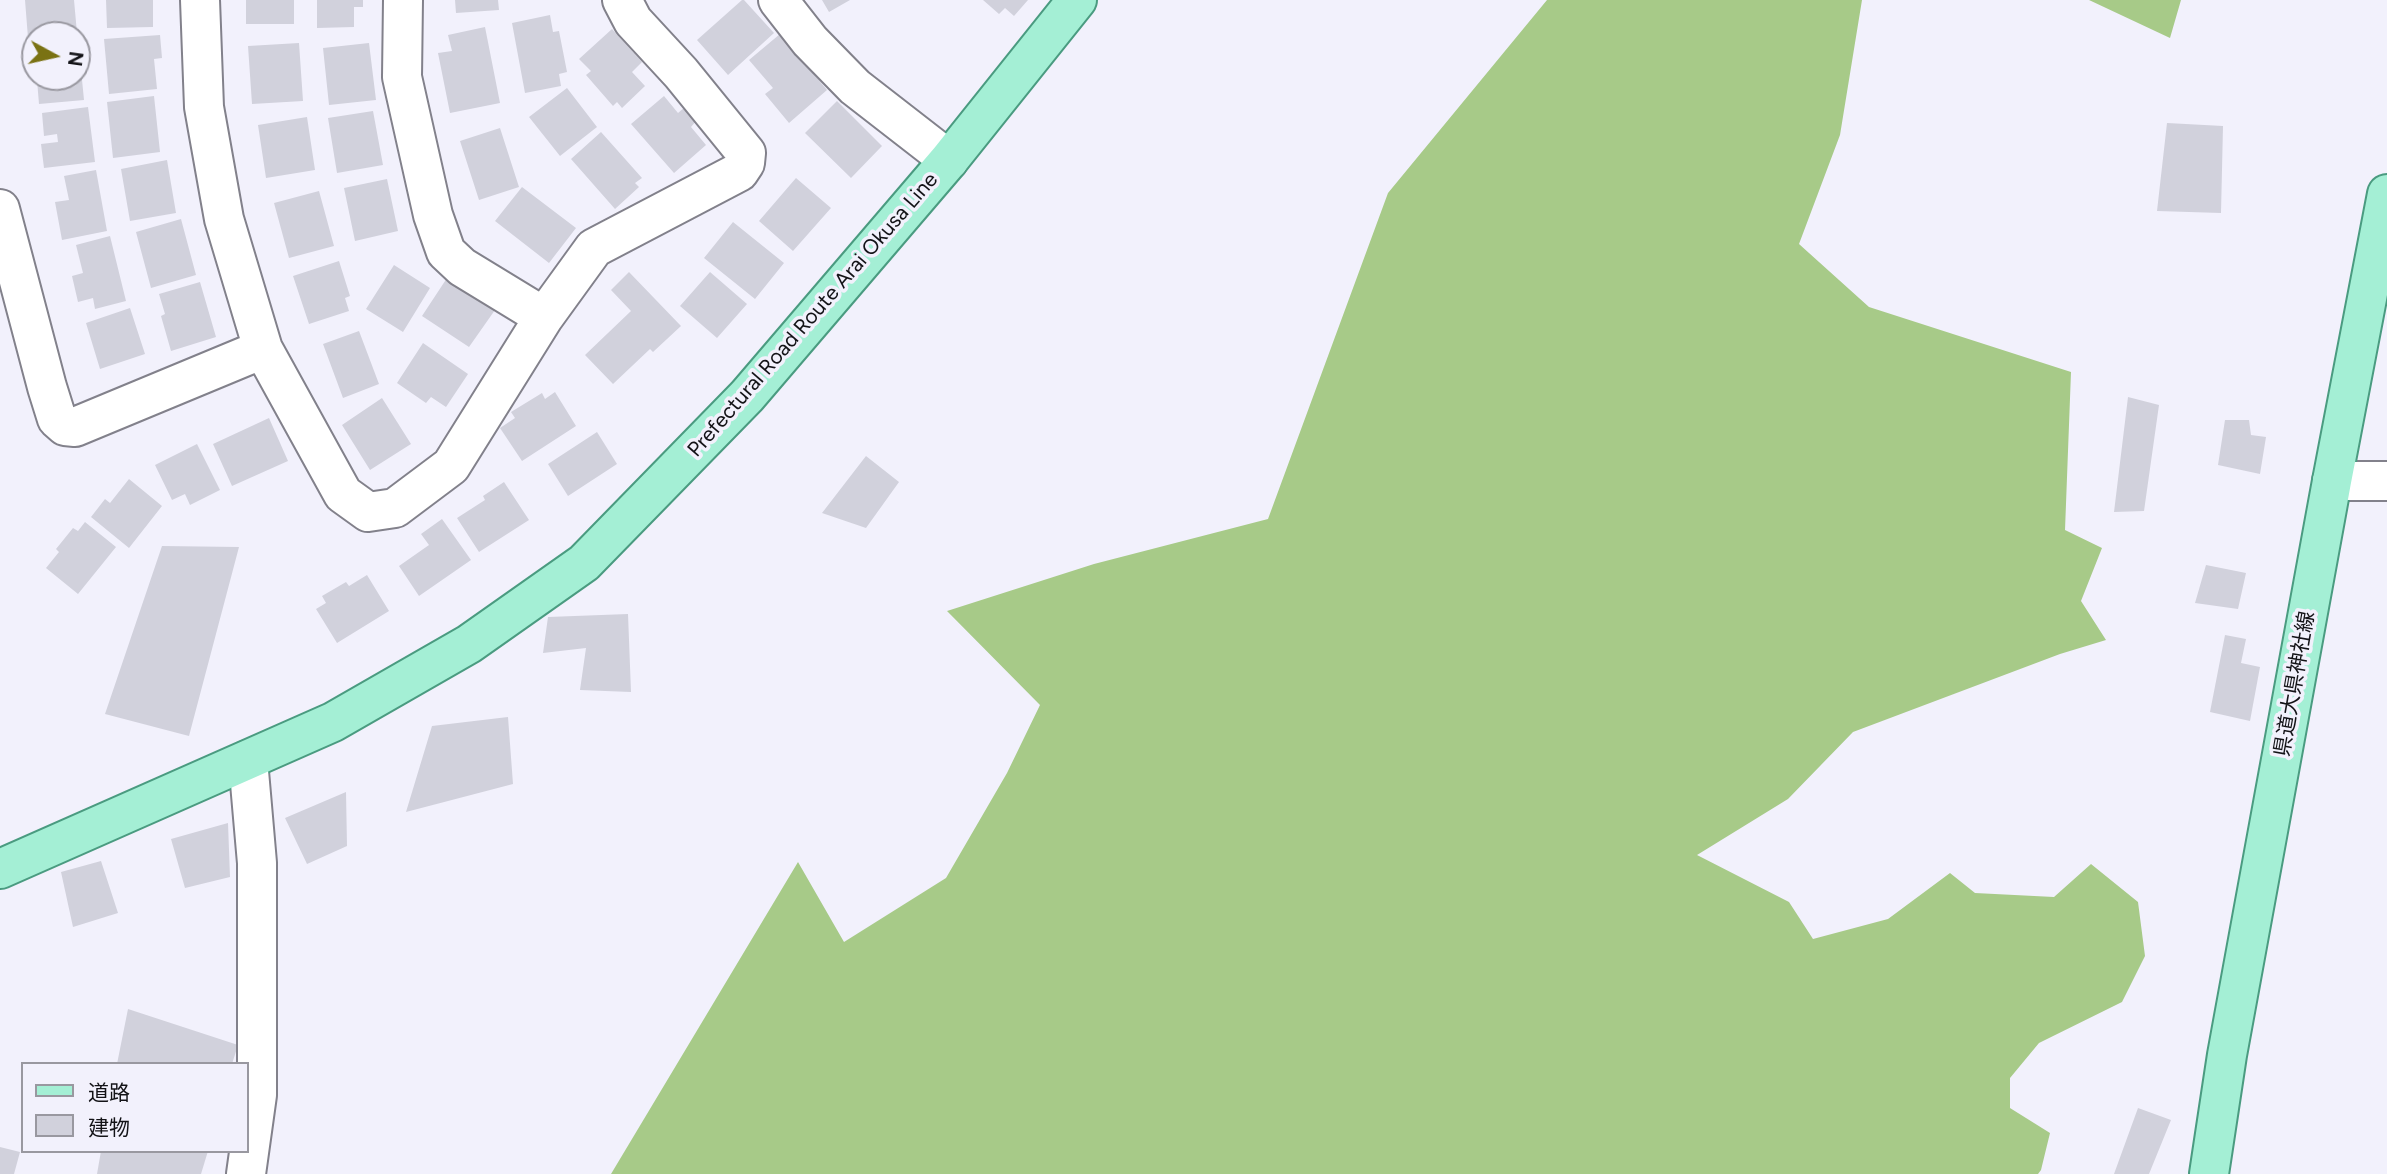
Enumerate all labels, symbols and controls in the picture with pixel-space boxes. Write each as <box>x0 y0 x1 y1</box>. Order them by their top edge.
north arrow <box>21 21 91 91</box>
text: N <box>63 50 88 68</box>
street label: Prefectural Road Route Arai Okusa Line <box>683 168 943 462</box>
street label: 県道大県神社線 <box>2270 609 2320 759</box>
legend <box>21 1062 248 1153</box>
text: 道路 <box>88 1080 130 1105</box>
text: 建物 <box>88 1115 130 1140</box>

